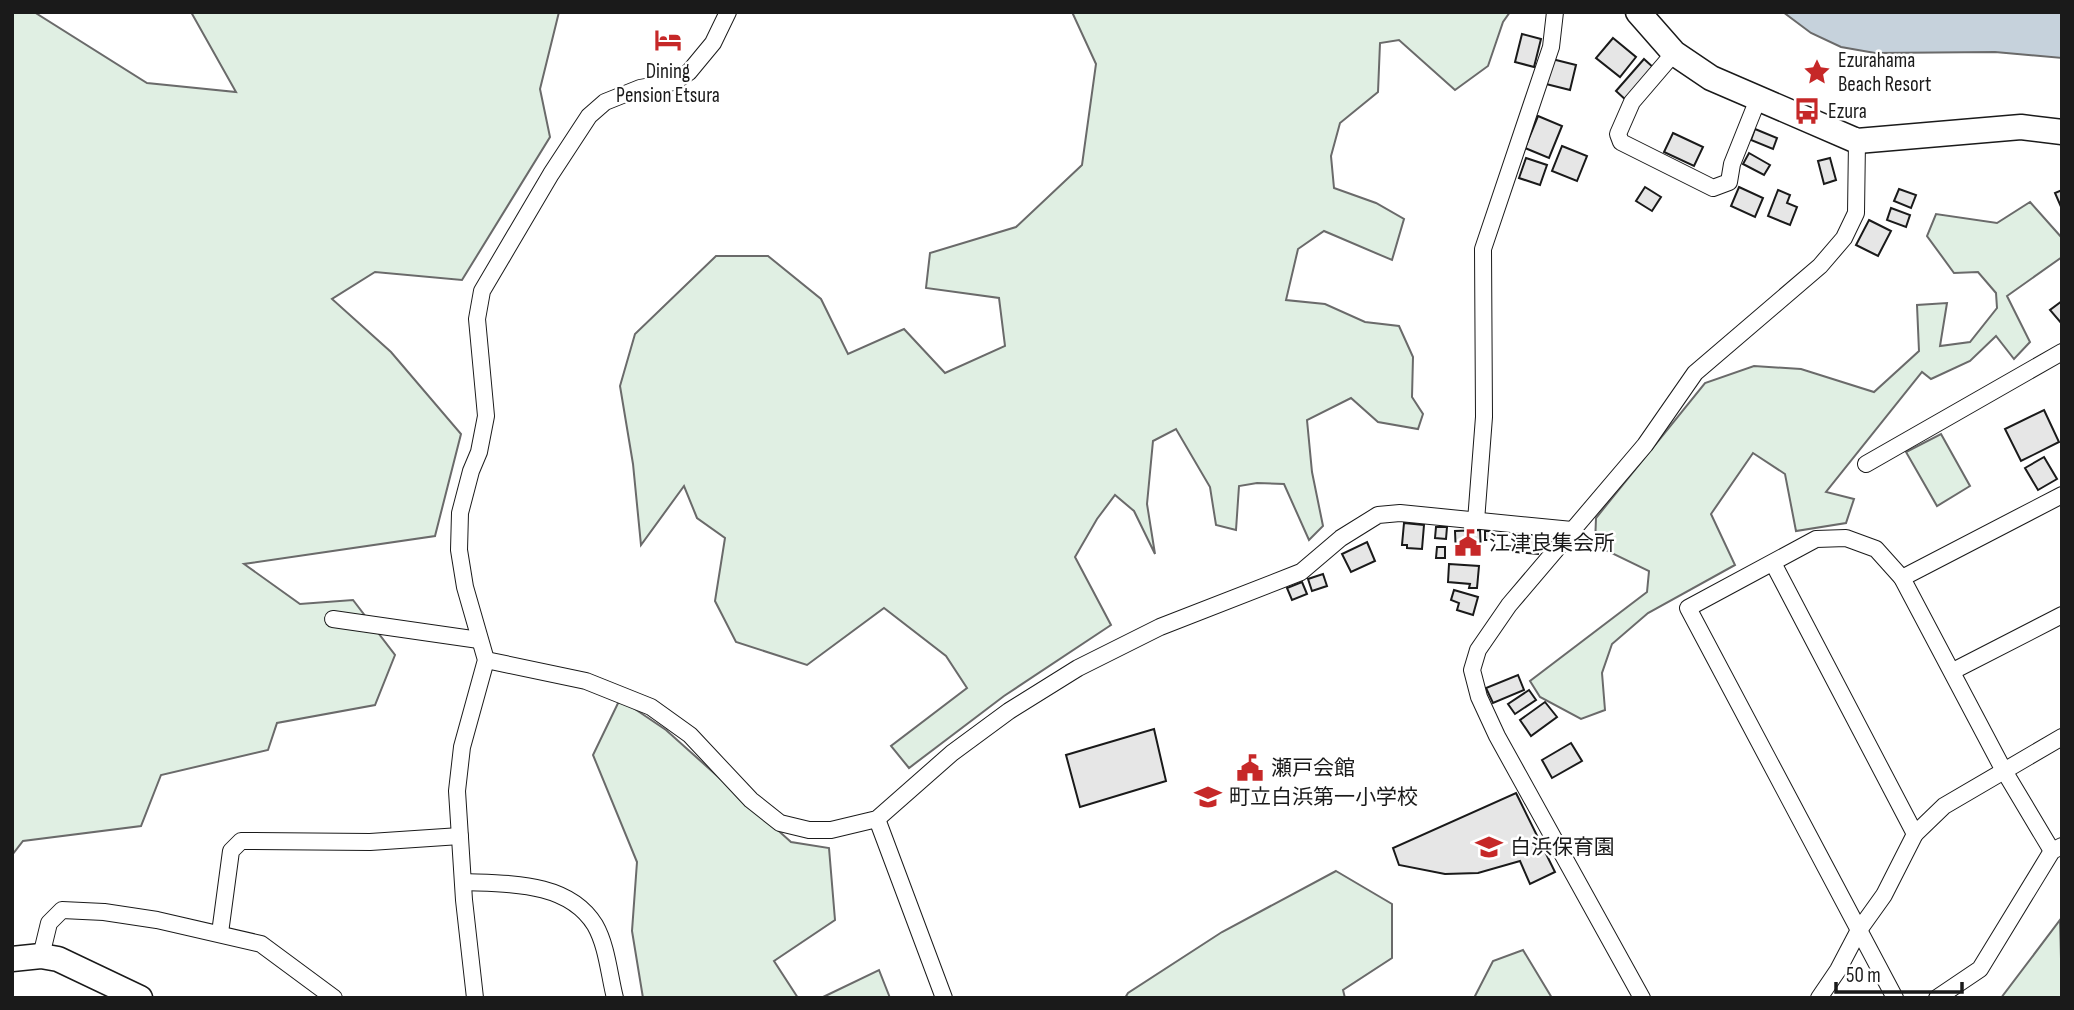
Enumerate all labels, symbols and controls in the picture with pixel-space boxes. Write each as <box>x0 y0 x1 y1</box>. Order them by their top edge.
hotel icon: Dining Pension Etsura <box>653 25 683 55</box>
place label: Ezurahama Beach Resort <box>1838 48 1931 97</box>
place icon: Ezurahama Beach Resort <box>1802 57 1832 87</box>
place label: Dining Pension Etsura <box>616 59 720 108</box>
bus stop icon: Ezura <box>1792 96 1822 126</box>
place label: Ezura <box>1828 99 1867 124</box>
public building icon: 江津良集会所 <box>1453 528 1483 558</box>
place label: 江津良集会所 <box>1489 531 1615 556</box>
public building icon: 瀬戸会館 <box>1235 753 1265 783</box>
place label: 瀬戸会館 <box>1271 756 1355 781</box>
school or university icon: 町立白浜第一小学校 <box>1193 782 1223 812</box>
place label: 町立白浜第一小学校 <box>1229 785 1418 810</box>
school or university icon: 白浜保育園 <box>1474 832 1504 862</box>
place label: 白浜保育園 <box>1510 835 1615 860</box>
scale bar <box>1836 950 1962 994</box>
text: 50 m <box>1846 963 1881 988</box>

